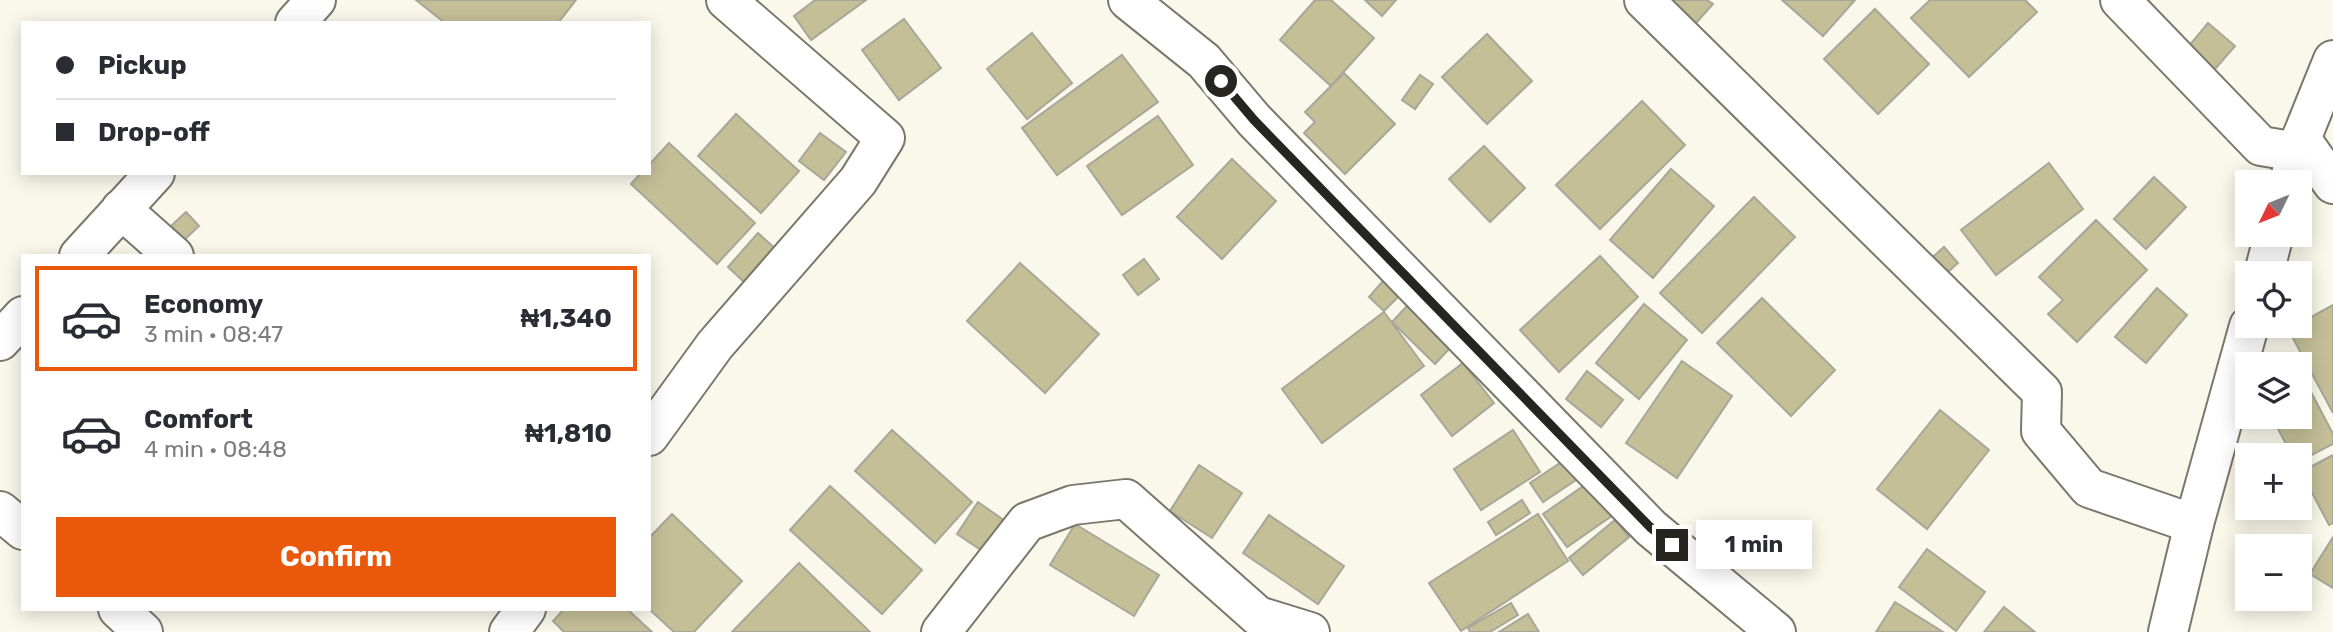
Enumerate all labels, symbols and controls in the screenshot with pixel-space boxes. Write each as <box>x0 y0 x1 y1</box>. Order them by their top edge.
text: Pickup <box>98 50 187 81</box>
route start <box>1205 65 1237 97</box>
text: Drop-off <box>98 117 210 148</box>
north arrow <box>2235 170 2312 247</box>
map controls <box>2235 170 2312 611</box>
button: locate <box>2235 261 2312 338</box>
icon: car <box>60 287 123 350</box>
text: Economy <box>144 289 263 320</box>
text: ₦1,340 <box>521 303 612 334</box>
text: 3 min · 08:47 <box>144 320 283 348</box>
button: layers <box>2235 352 2312 429</box>
icon: car <box>60 402 123 465</box>
text: Comfort <box>144 404 253 435</box>
text: ₦1,810 <box>525 418 612 449</box>
text: 4 min · 08:48 <box>144 435 287 463</box>
button: + <box>2235 443 2312 520</box>
button: Confirm <box>56 517 616 597</box>
callout: 1 min <box>1696 520 1812 570</box>
route end <box>1656 529 1688 561</box>
text: 1 min <box>1725 530 1783 558</box>
button: − <box>2235 534 2312 611</box>

